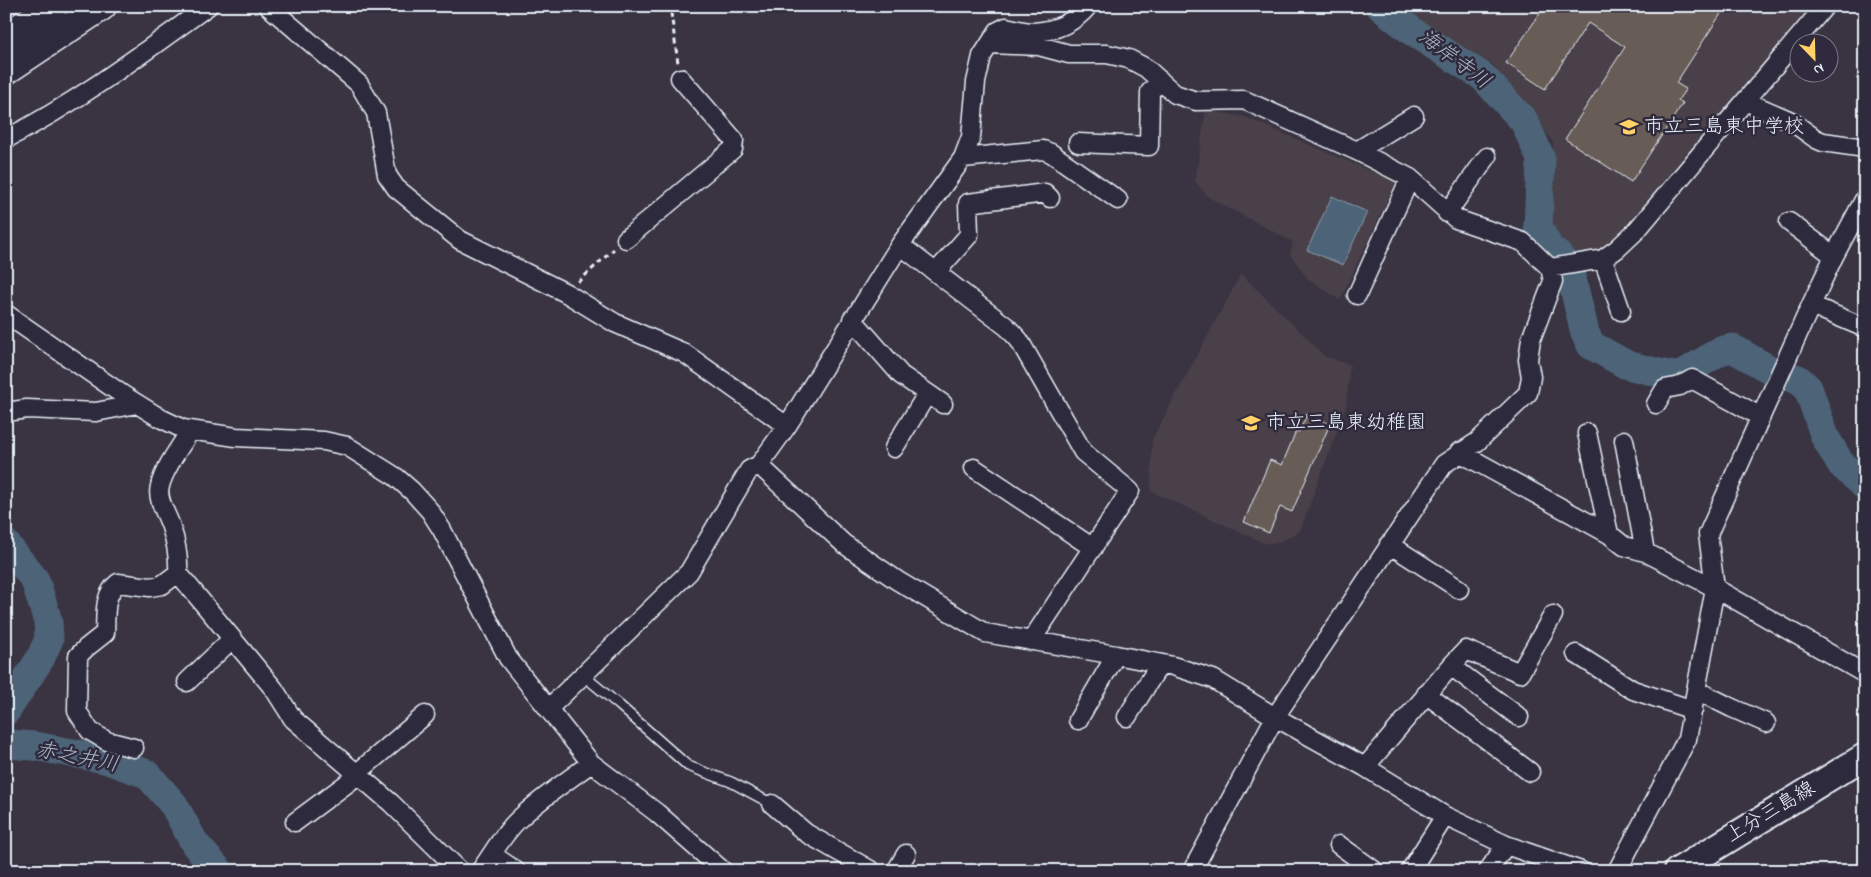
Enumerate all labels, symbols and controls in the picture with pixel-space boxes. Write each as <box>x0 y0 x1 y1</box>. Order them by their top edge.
water label: 海岸寺川 <box>1411 23 1497 97</box>
north arrow <box>1788 32 1838 82</box>
text: N <box>1810 57 1827 80</box>
place label: 市立三島東中学校 <box>1644 113 1804 142</box>
school or university icon: 市立三島東中学校 <box>1618 116 1640 138</box>
place label: 市立三島東幼稚園 <box>1266 409 1426 438</box>
school or university icon: 市立三島東幼稚園 <box>1240 412 1262 434</box>
water label: 赤之井川 <box>33 735 121 781</box>
street label: 上分三島線 <box>1721 775 1821 851</box>

